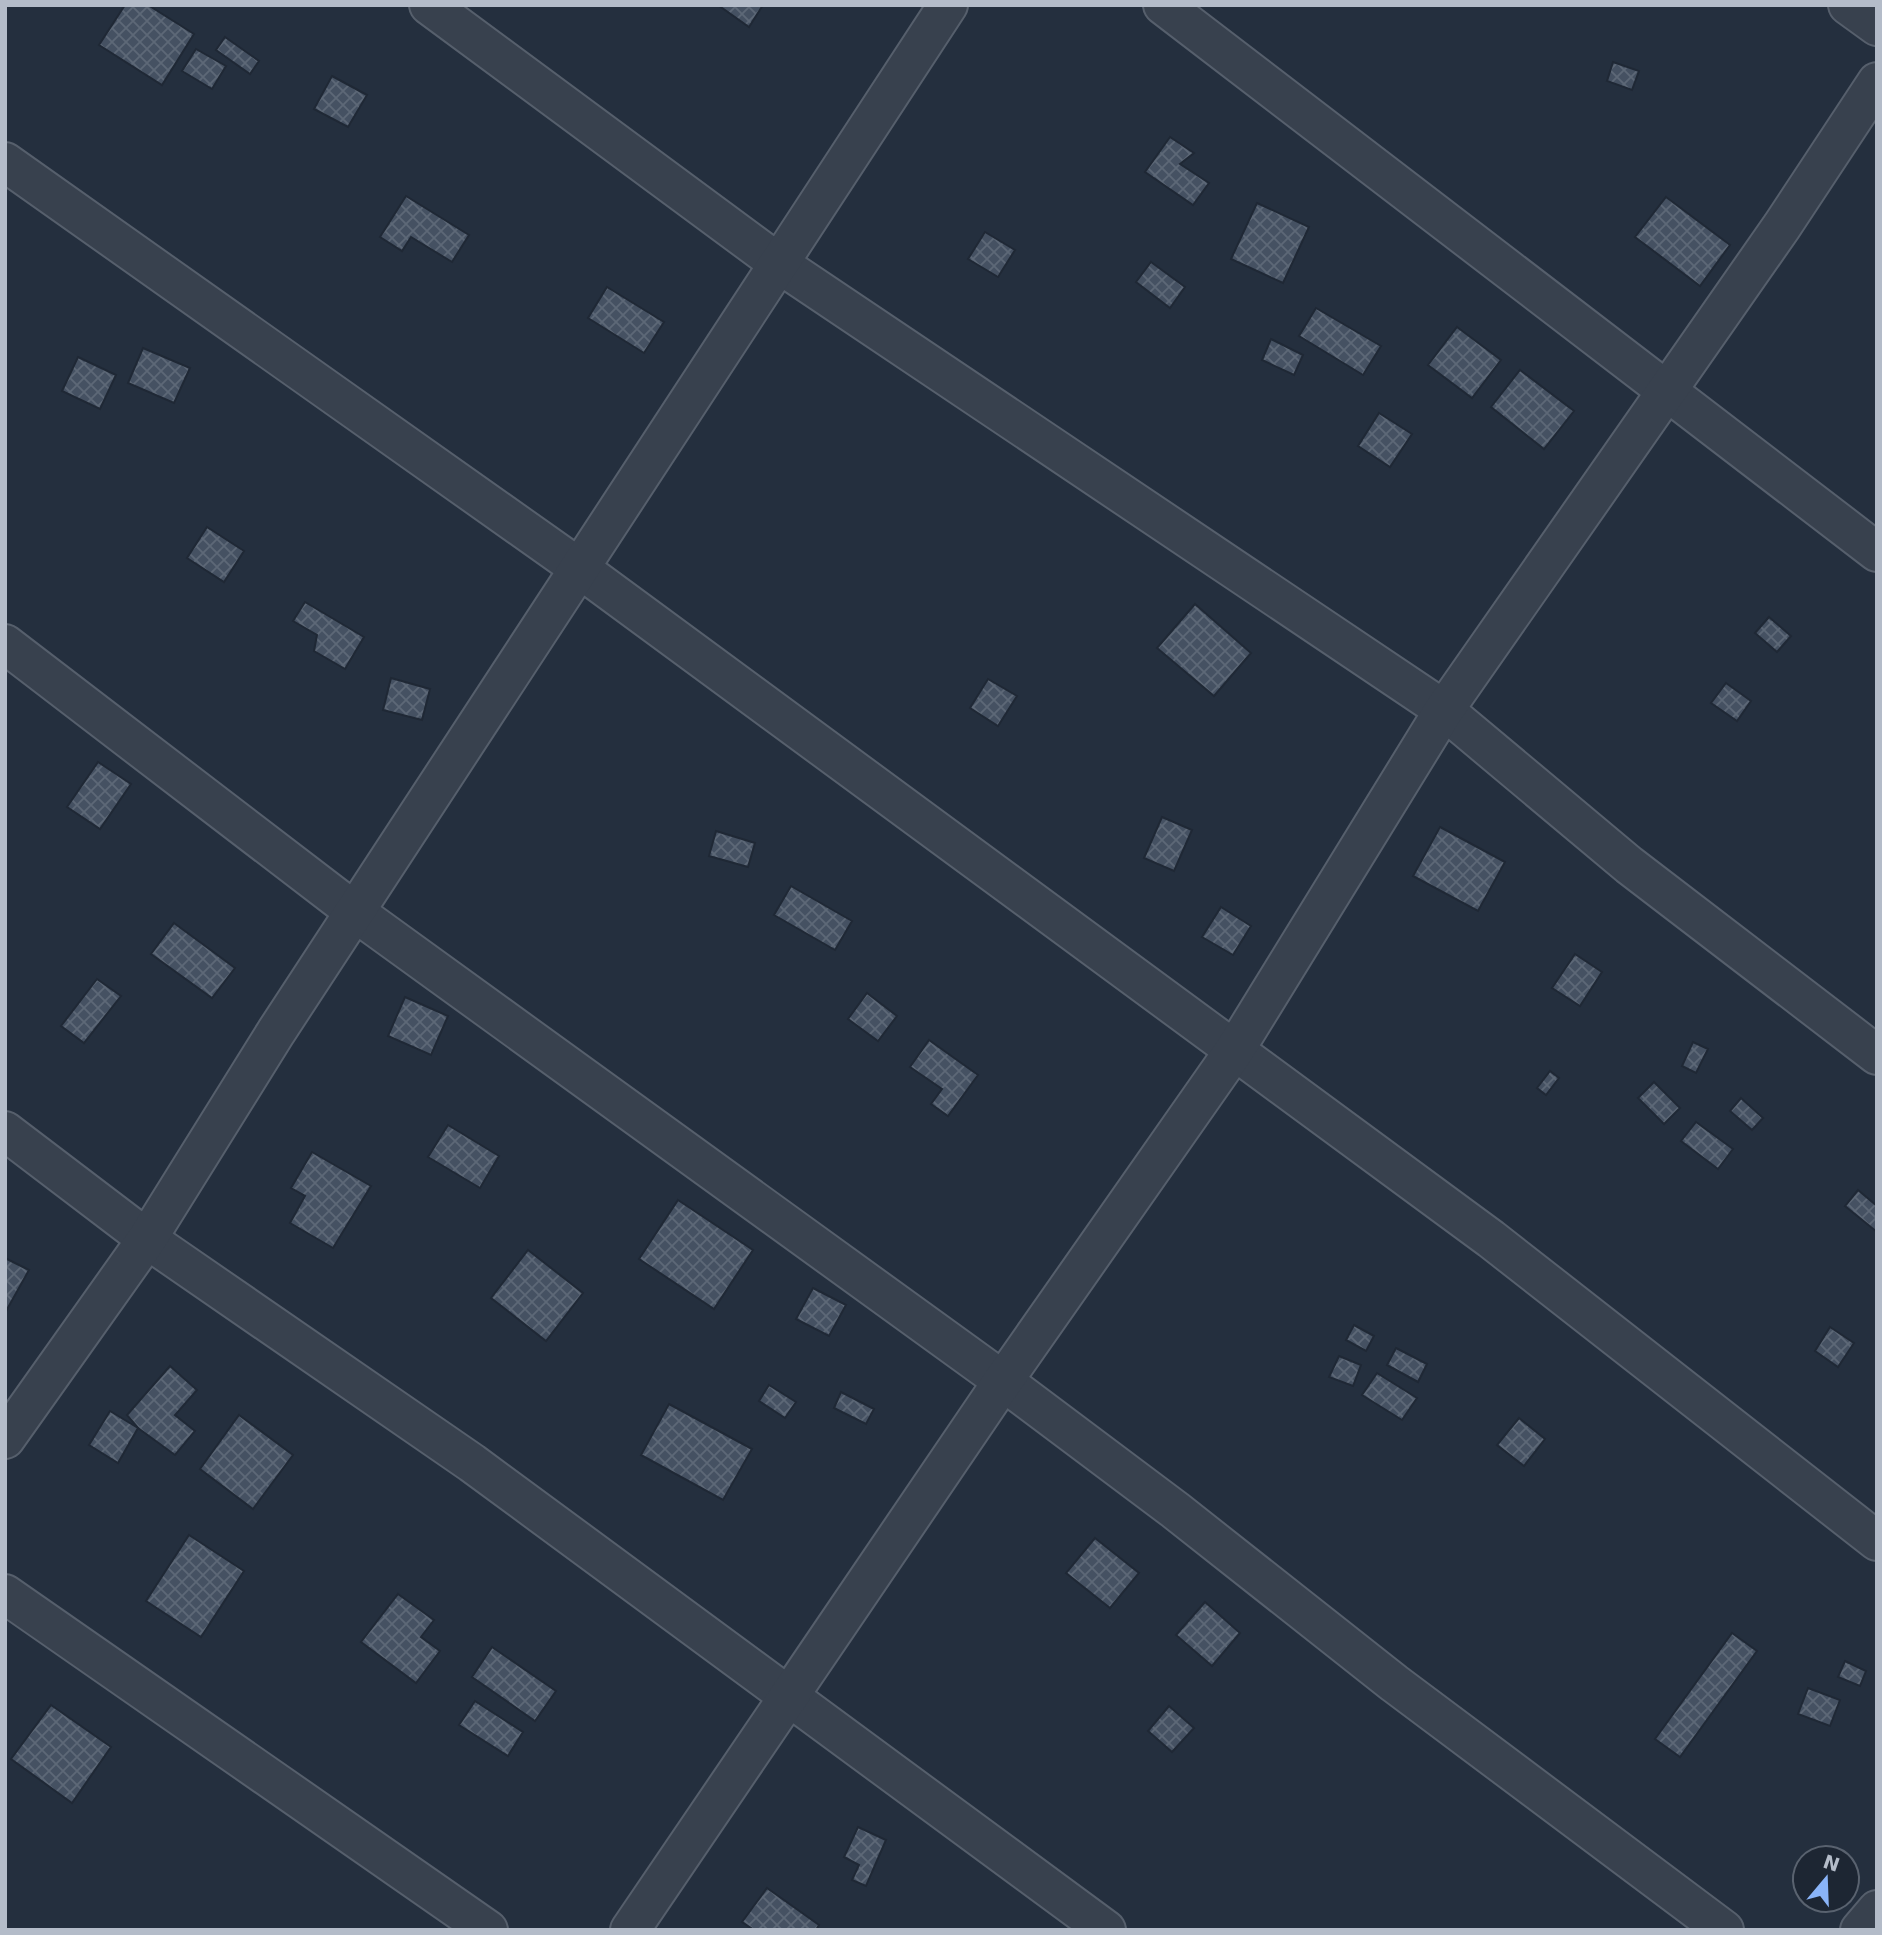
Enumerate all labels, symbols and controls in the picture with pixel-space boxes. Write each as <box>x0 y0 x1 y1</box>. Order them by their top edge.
north arrow <box>1791 1844 1861 1914</box>
text: N <box>1820 1850 1843 1876</box>

